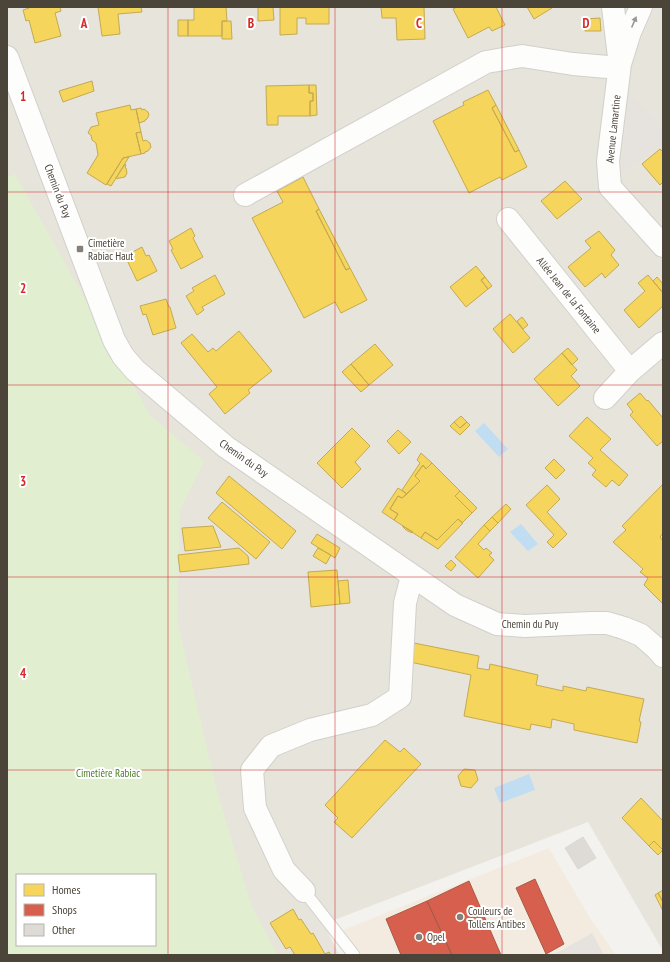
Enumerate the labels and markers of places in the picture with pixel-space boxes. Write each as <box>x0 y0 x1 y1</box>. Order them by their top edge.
place label: Cimetière Rabiac Haut <box>88 236 133 263</box>
marker: Cimetière Rabiac Haut <box>75 244 85 254</box>
place label: Couleurs de Tollens Antibes <box>468 904 526 931</box>
marker: Couleurs de Tollens Antibes <box>455 912 465 922</box>
place label: Opel <box>427 930 445 944</box>
marker: Opel <box>414 932 424 942</box>

